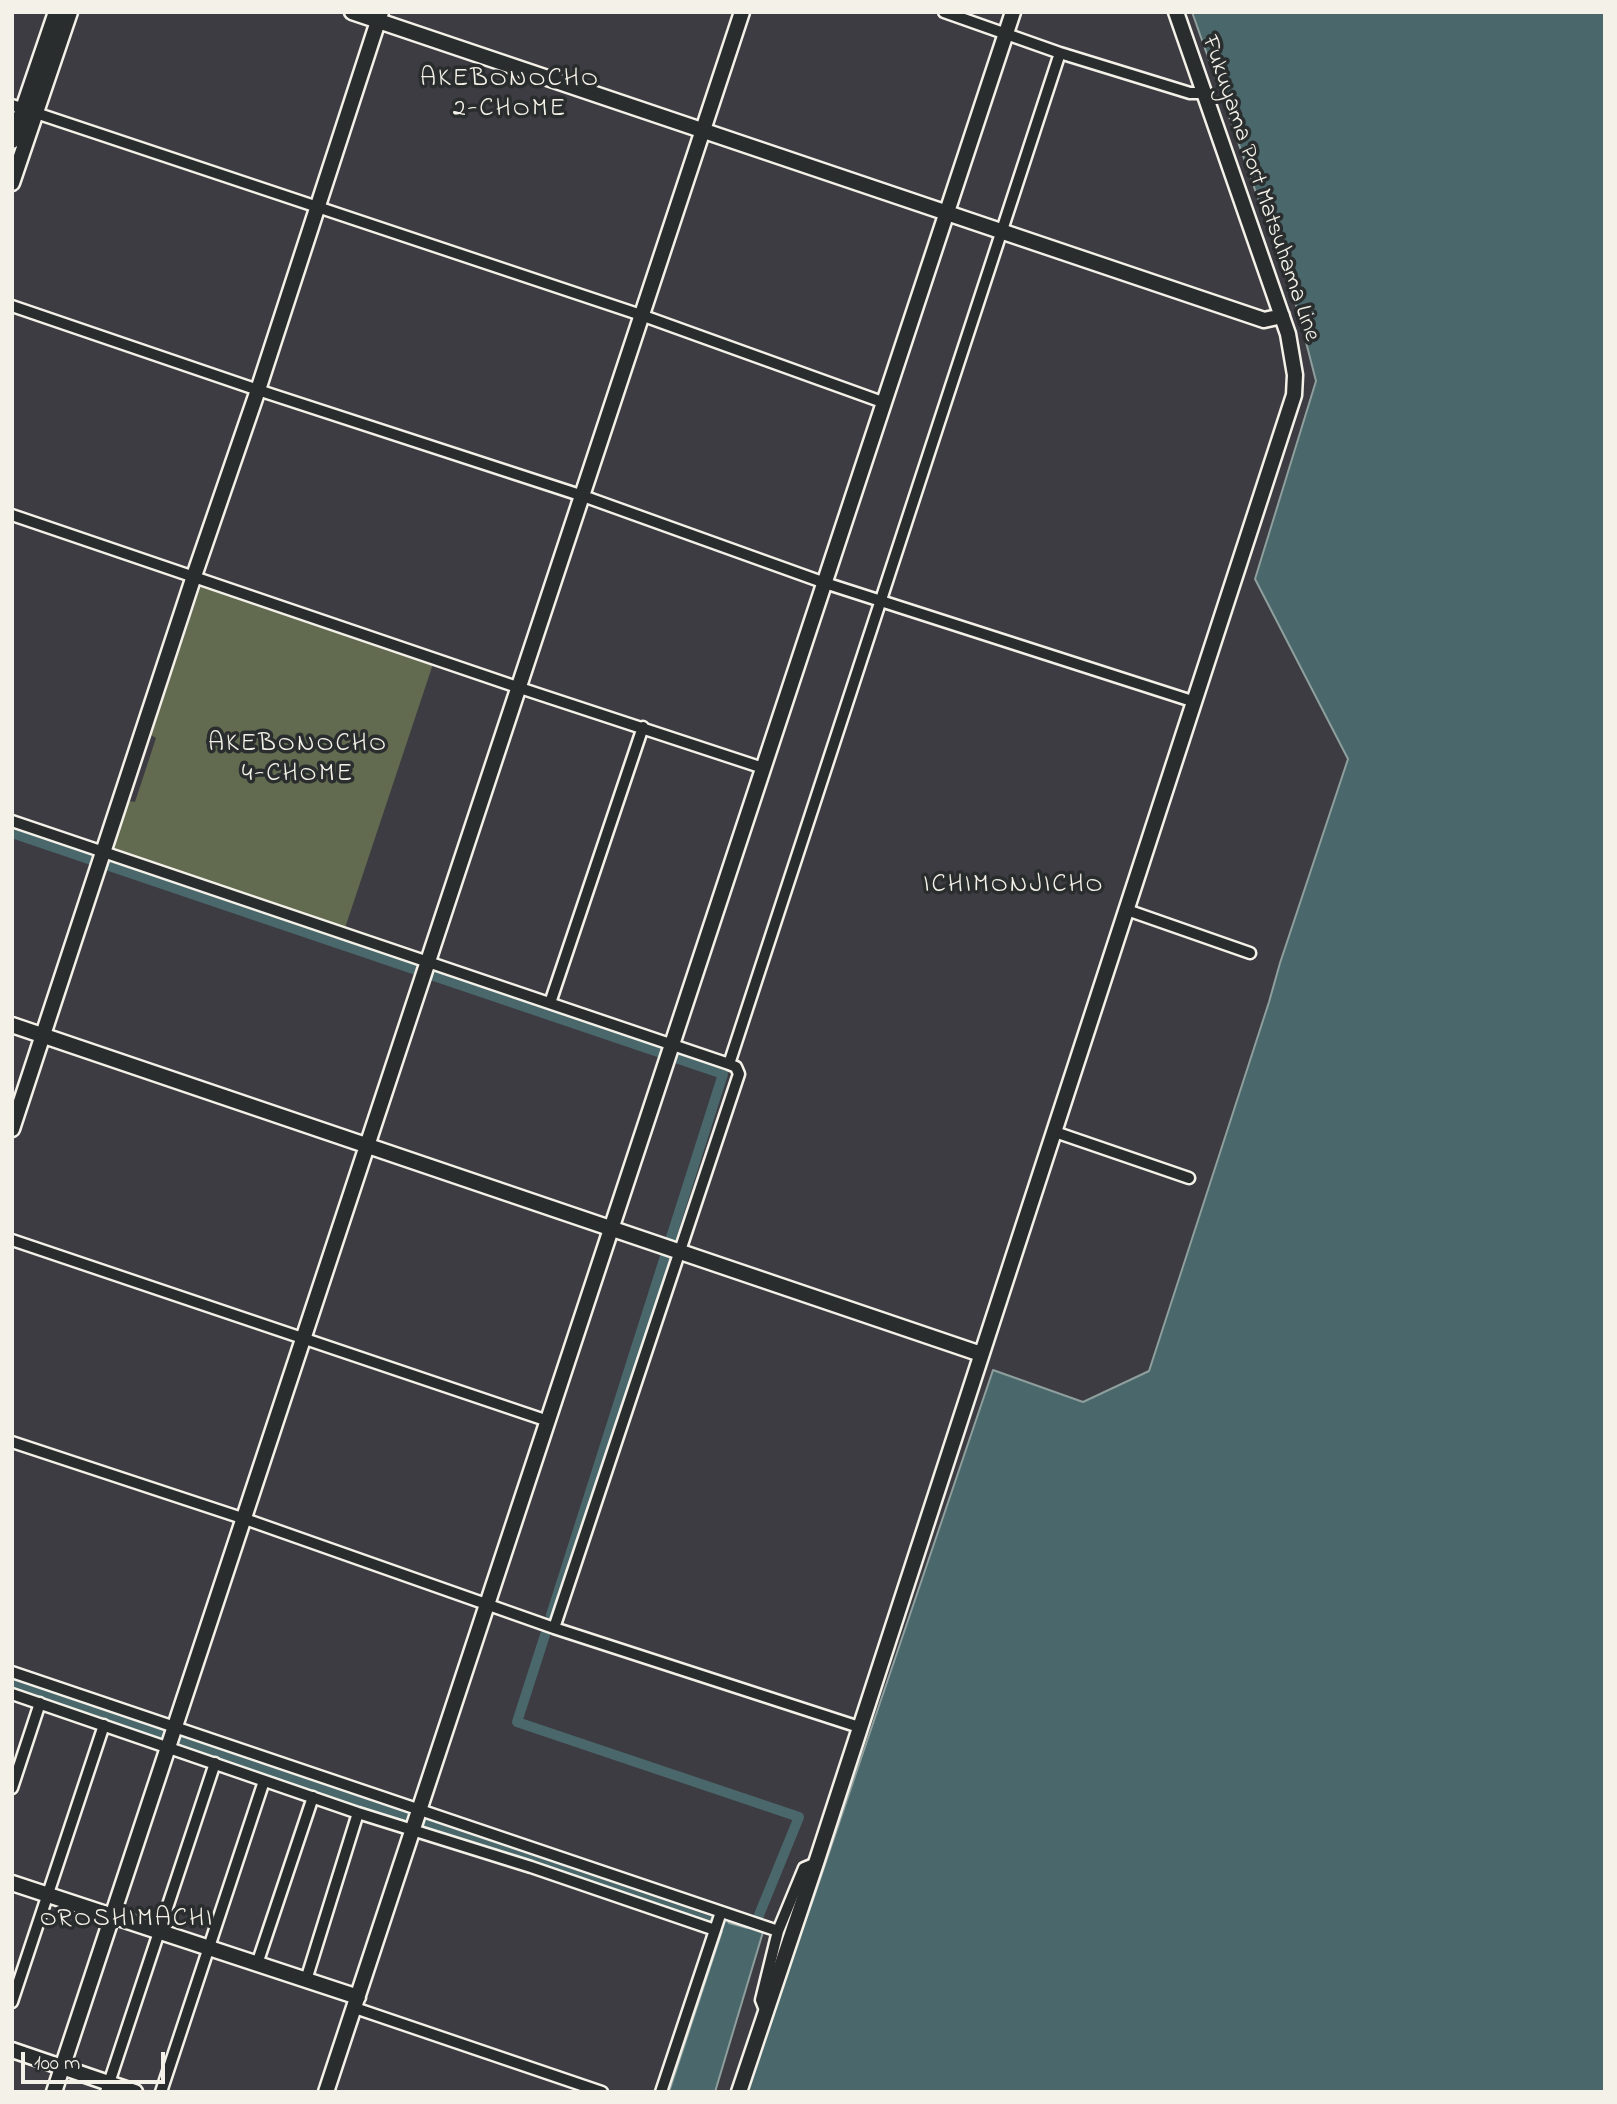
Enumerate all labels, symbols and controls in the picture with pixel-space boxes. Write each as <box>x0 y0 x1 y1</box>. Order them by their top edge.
street label: Fukuyama Port Matsuhama Line <box>1193 32 1325 346</box>
district label: AKEBONOCHO 2-CHOME <box>421 65 599 126</box>
district label: AKEBONOCHO 4-CHOME <box>209 730 387 792</box>
district label: ICHIMONJICHO <box>925 871 1103 903</box>
district label: OROSHIMACHI <box>41 1905 213 1937</box>
scale bar <box>24 2038 168 2082</box>
text: 100 m <box>34 2049 80 2079</box>

